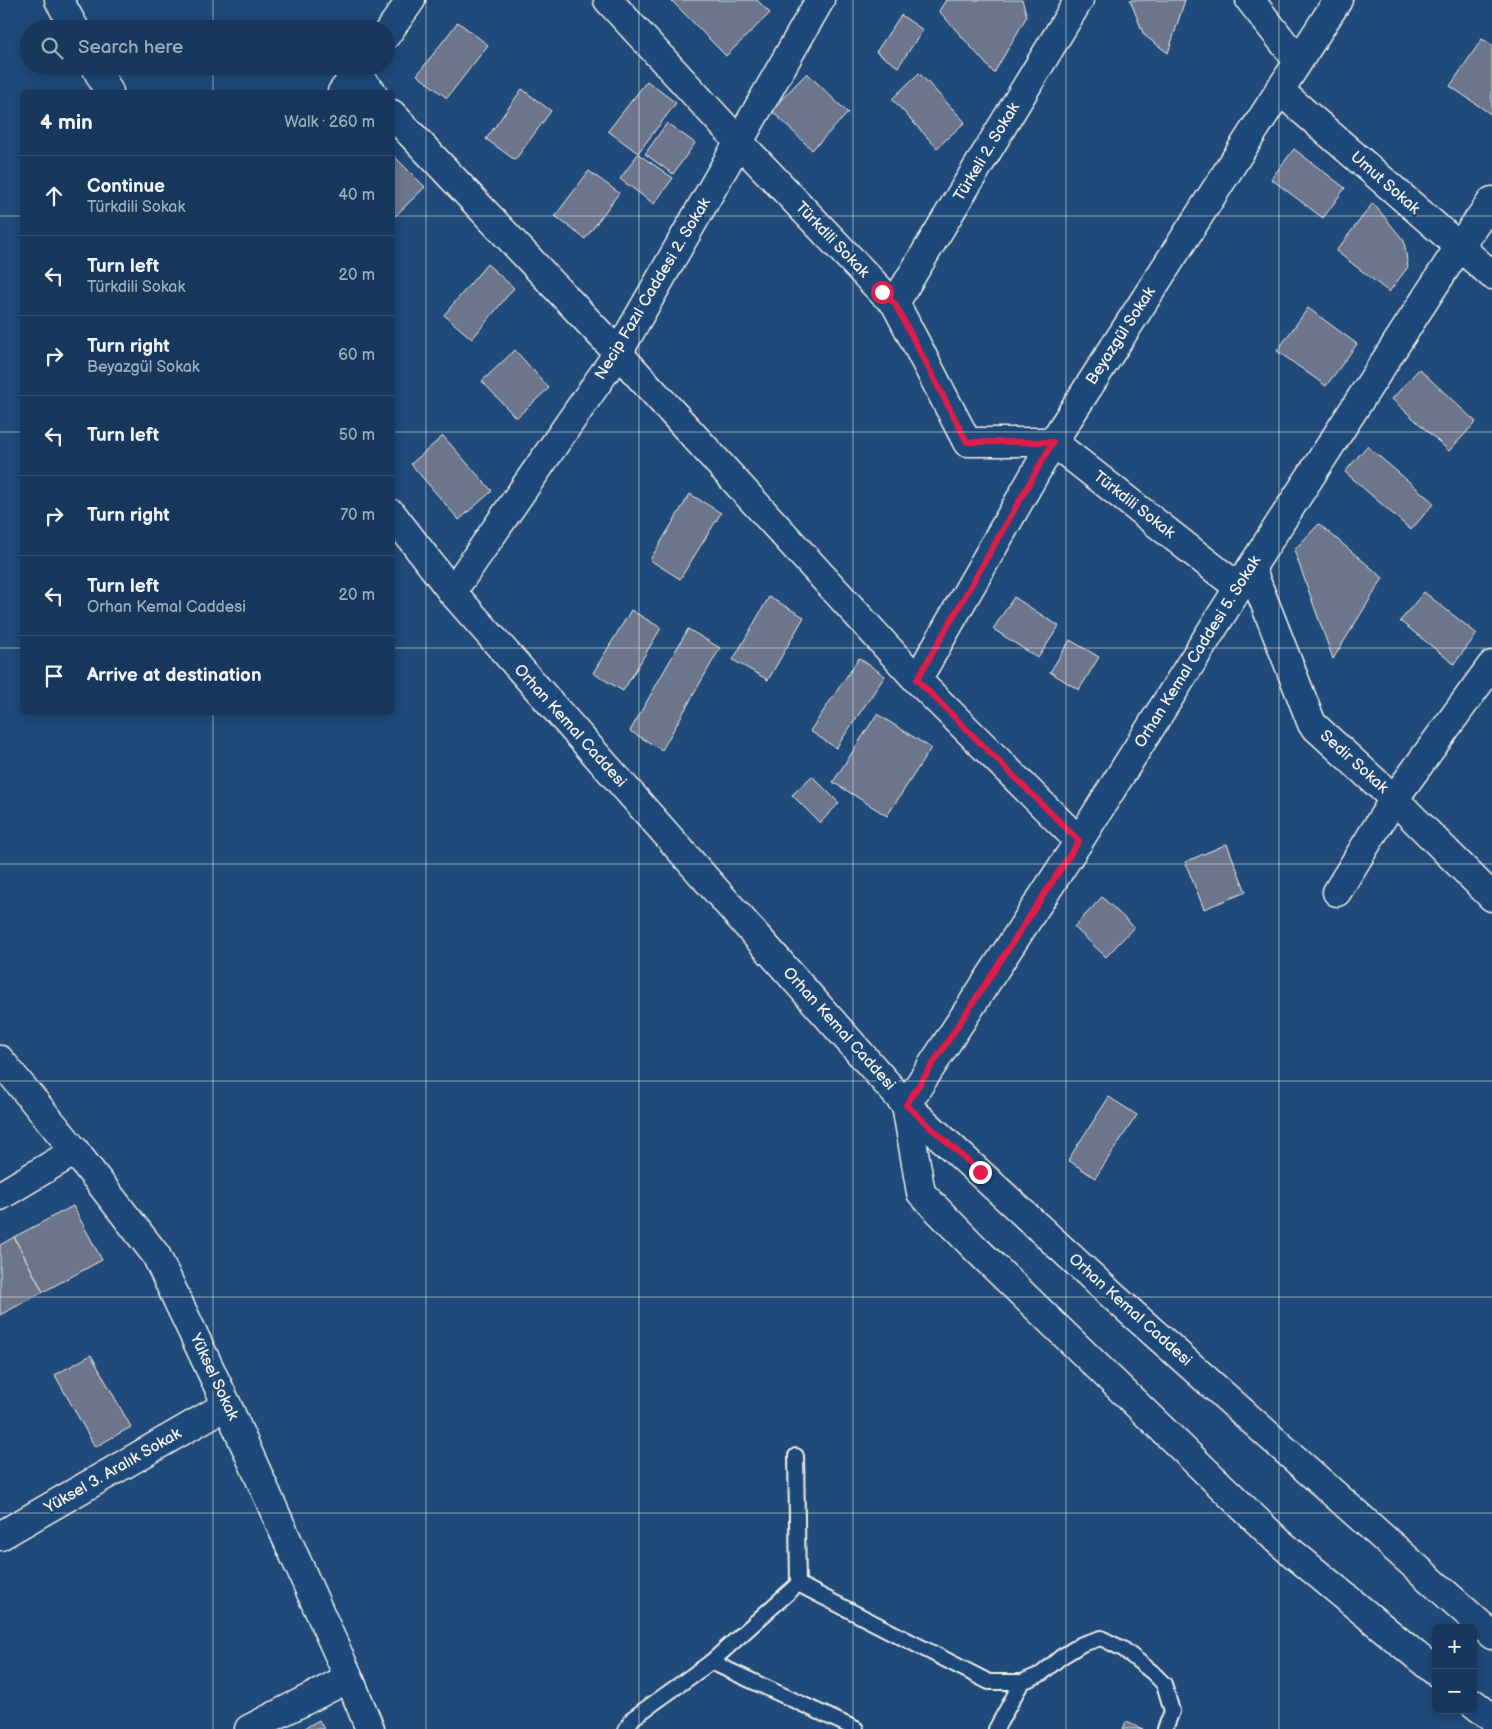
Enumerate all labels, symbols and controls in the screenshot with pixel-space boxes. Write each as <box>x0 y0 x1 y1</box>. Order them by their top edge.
search box <box>20 20 395 75</box>
icon: search <box>38 34 66 62</box>
text: Search here <box>78 36 183 59</box>
street label: Türkeli 2. Sokak <box>950 99 1024 205</box>
text: 4 min <box>40 110 93 135</box>
text: Walk · 260 m <box>284 113 375 132</box>
street label: Umut Sokak <box>1346 148 1424 218</box>
text: Continue <box>87 175 165 198</box>
icon: ahead <box>40 182 68 210</box>
text: 40 m <box>338 186 375 205</box>
street label: Necip Fazıl Caddesi 2. Sokak <box>591 194 715 383</box>
text: Türkdili Sokak <box>87 198 185 217</box>
street label: Türkdili Sokak <box>791 198 873 282</box>
text: Turn left <box>87 255 159 278</box>
icon: left <box>40 262 68 290</box>
text: 20 m <box>339 266 375 285</box>
text: Türkdili Sokak <box>87 278 185 297</box>
route start <box>871 281 894 304</box>
street label: Beyazgül Sokak <box>1082 283 1160 388</box>
text: Turn right <box>87 335 170 358</box>
icon: right <box>40 342 68 370</box>
text: 60 m <box>338 346 375 365</box>
text: Beyazgül Sokak <box>87 358 200 377</box>
icon: left <box>40 422 68 450</box>
text: Turn left <box>87 424 159 447</box>
text: 50 m <box>339 426 375 445</box>
street label: Türkdili Sokak <box>1089 467 1179 543</box>
icon: right <box>40 502 68 530</box>
text: Turn right <box>87 504 170 527</box>
text: 70 m <box>340 506 375 525</box>
street label: Orhan Kemal Caddesi 5. Sokak <box>1131 552 1265 752</box>
text: Turn left <box>87 575 159 598</box>
icon: left <box>40 582 68 610</box>
text: 20 m <box>339 586 375 605</box>
text: Orhan Kemal Caddesi <box>87 598 246 617</box>
street label: Orhan Kemal Caddesi <box>510 661 630 791</box>
icon: arrive <box>40 662 68 690</box>
text: Arrive at destination <box>87 664 262 687</box>
street label: Sedir Sokak <box>1316 726 1392 798</box>
street label: Orhan Kemal Caddesi <box>779 964 899 1094</box>
route end <box>969 1161 992 1184</box>
street label: Orhan Kemal Caddesi <box>1065 1250 1195 1370</box>
street label: Yüksel Sokak <box>185 1330 242 1424</box>
street label: Yüksel 3. Aralık Sokak <box>40 1424 185 1518</box>
map controls <box>1432 1624 1477 1714</box>
button: + <box>1432 1624 1477 1669</box>
button: − <box>1432 1669 1477 1714</box>

